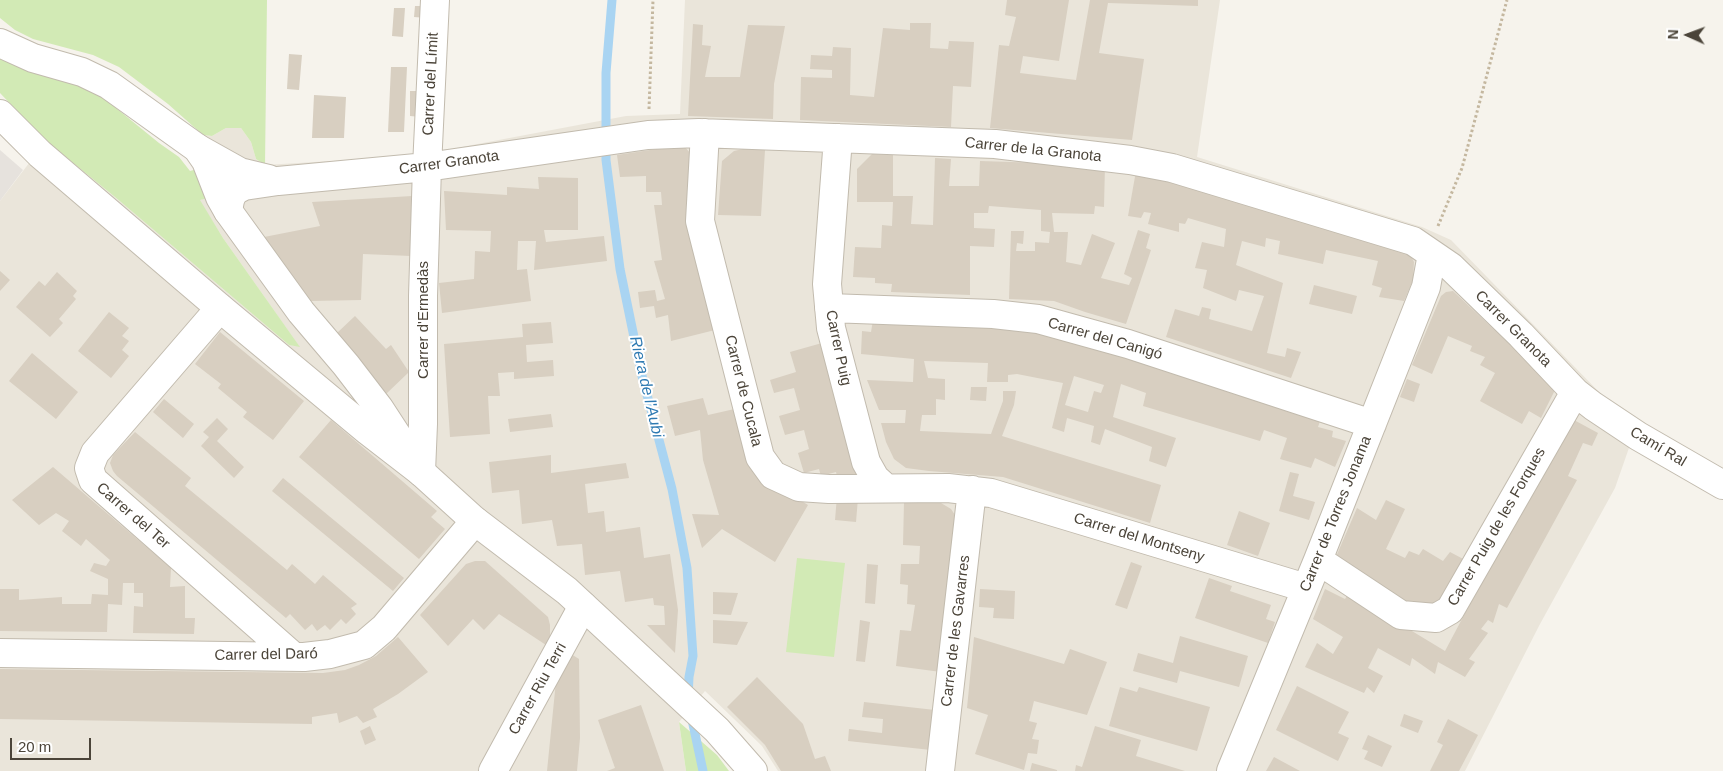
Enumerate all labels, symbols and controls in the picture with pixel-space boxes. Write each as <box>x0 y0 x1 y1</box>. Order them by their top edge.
north arrow <box>1663 10 1713 60</box>
text: N <box>1665 29 1681 40</box>
street label: Carrer del Límit <box>419 32 443 136</box>
street label: Carrer de la Granota <box>964 134 1102 166</box>
street label: Carrer Granota <box>398 147 500 179</box>
street label: Carrer d'Ermedàs <box>415 261 433 379</box>
street label: Carrer Granota <box>1471 287 1555 371</box>
street label: Carrer Puig <box>821 309 855 387</box>
street label: Carrer del Canigó <box>1046 314 1164 364</box>
street label: Carrer de Cucala <box>720 333 766 449</box>
water label: Riera de l'Aubi <box>625 334 667 440</box>
street label: Camí Ral <box>1627 423 1689 471</box>
street label: Carrer de Torres Jonama <box>1296 433 1376 595</box>
street label: Carrer Puig de les Forques <box>1444 445 1550 609</box>
street label: Carrer del Ter <box>92 479 174 553</box>
street label: Carrer del Montseny <box>1071 510 1207 566</box>
street label: Carrer de les Gavarres <box>938 554 974 708</box>
street label: Carrer Riu Terri <box>505 640 571 738</box>
street label: Carrer del Daró <box>214 645 318 665</box>
scale bar <box>12 728 94 760</box>
text: 20 m <box>18 738 51 755</box>

